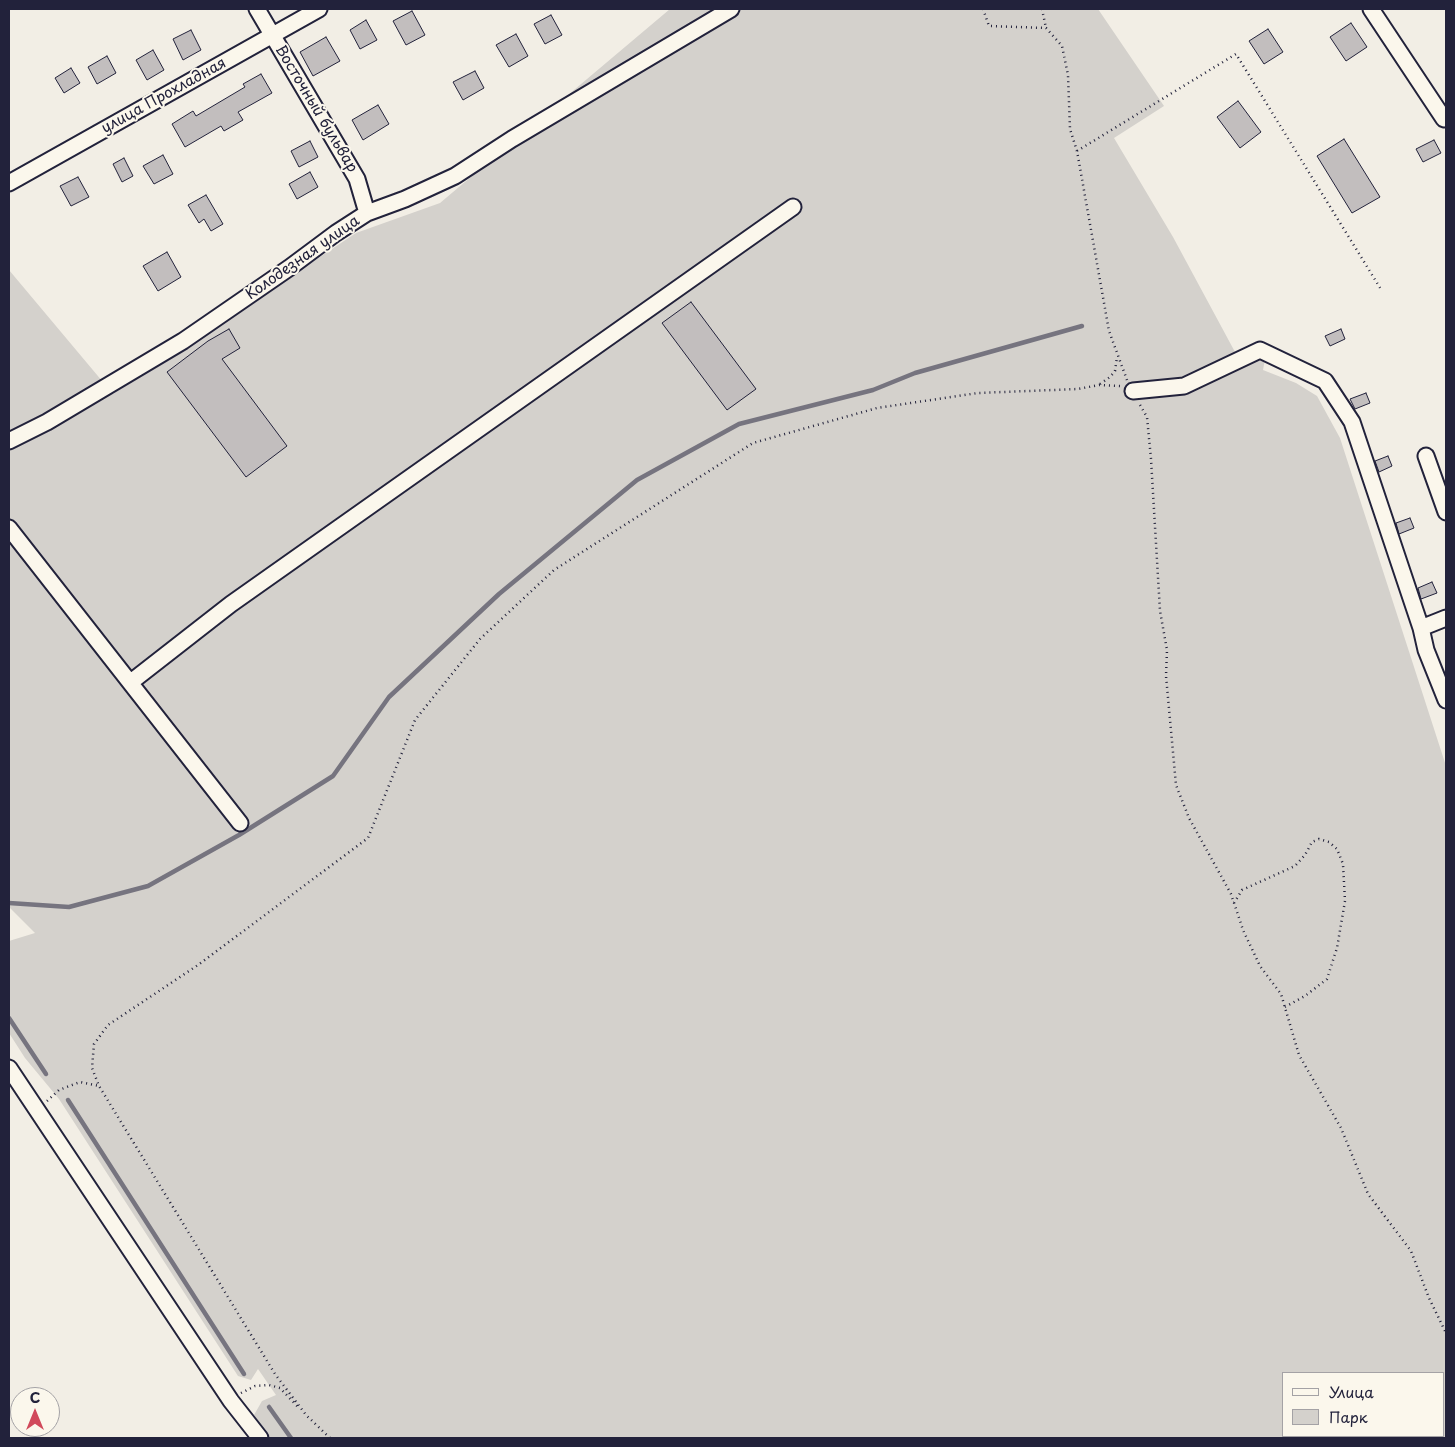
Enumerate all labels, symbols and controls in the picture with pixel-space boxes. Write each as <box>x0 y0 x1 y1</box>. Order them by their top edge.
street label: Восточный бульвар <box>271 42 361 176</box>
street label: улица Прохладная <box>98 54 230 138</box>
street label: Колодезная улица <box>243 212 363 304</box>
legend <box>1282 1372 1445 1437</box>
text: Улица <box>1329 1380 1374 1403</box>
north arrow <box>10 1387 60 1437</box>
text: С <box>30 1387 40 1408</box>
text: Парк <box>1329 1405 1368 1428</box>

